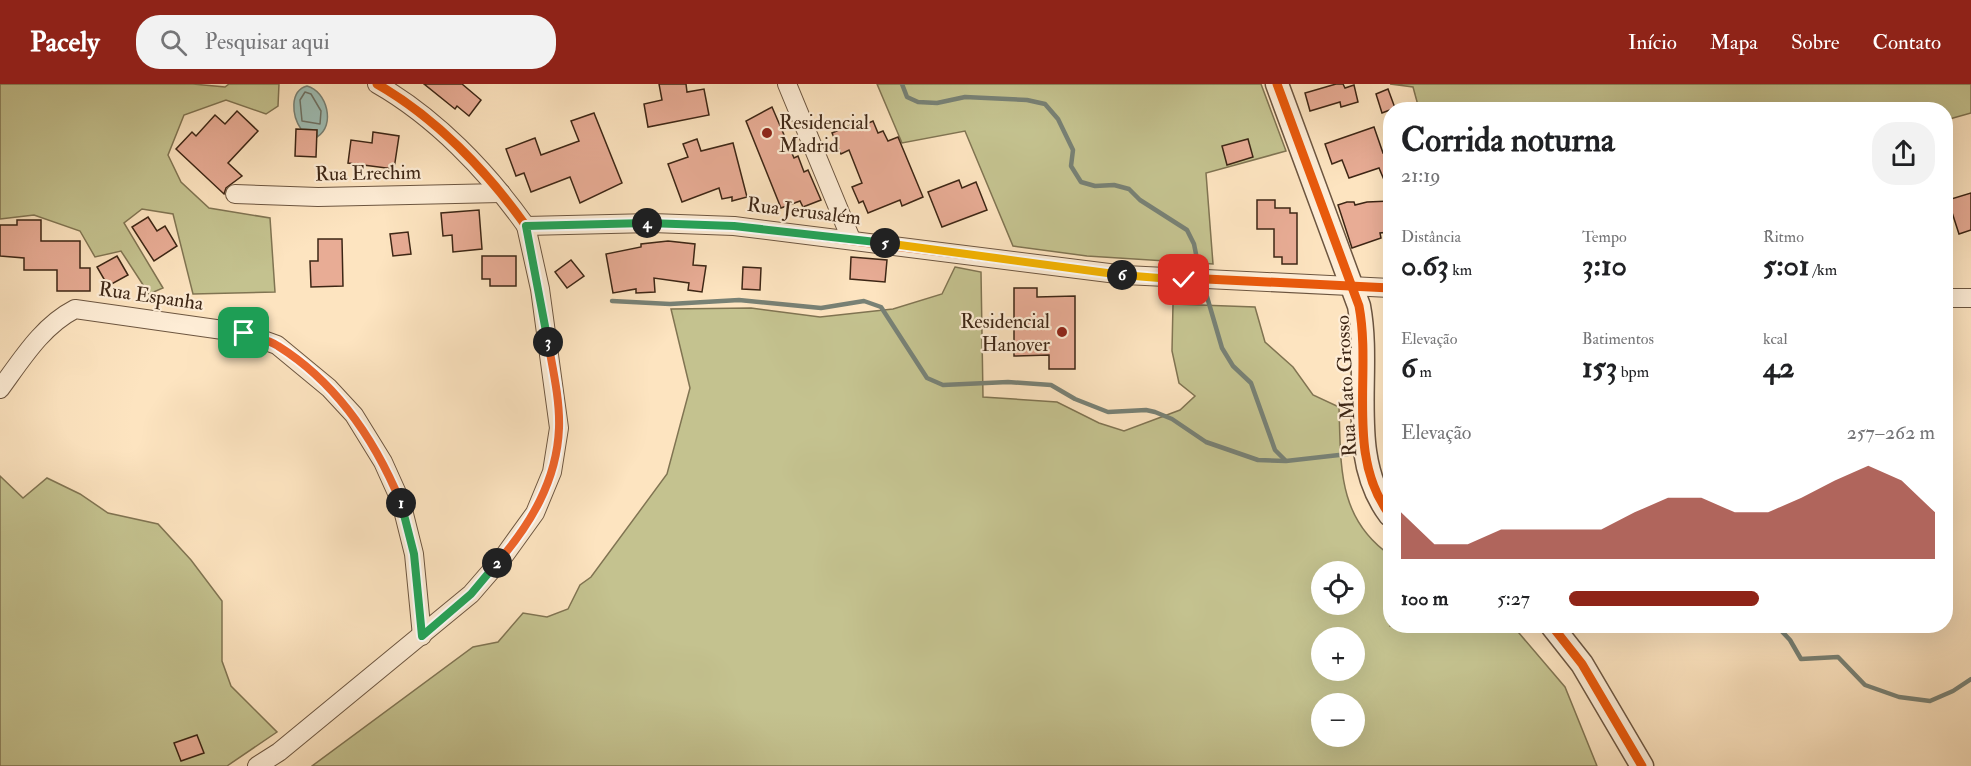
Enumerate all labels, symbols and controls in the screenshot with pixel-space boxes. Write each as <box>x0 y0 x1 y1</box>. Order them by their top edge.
search box <box>136 15 556 69</box>
text: Pacely <box>30 25 100 60</box>
icon: search <box>157 26 190 59</box>
text: Pesquisar aqui <box>205 28 330 56</box>
text: Início <box>1628 29 1677 56</box>
text: Mapa <box>1710 29 1758 56</box>
text: Sobre <box>1791 29 1840 56</box>
text: Contato <box>1873 29 1941 56</box>
place label: Residencial Madrid <box>779 110 869 158</box>
text: Corrida noturna <box>1401 120 1615 161</box>
button: share <box>1872 122 1935 185</box>
marker: Residencial Madrid <box>760 126 774 140</box>
street label: Rua Erechim <box>315 160 422 186</box>
text: 21:19 <box>1401 163 1441 188</box>
street label: Rua Jerusalém <box>745 192 863 230</box>
pin: 4 <box>632 208 662 238</box>
text: 4 <box>643 213 651 233</box>
text: Distância <box>1401 227 1461 247</box>
text: Tempo <box>1582 227 1627 247</box>
text: Ritmo <box>1763 227 1804 247</box>
pin: 5 <box>870 228 900 258</box>
text: 5 <box>881 233 889 253</box>
text: 0.63 <box>1401 247 1449 284</box>
text: 3:10 <box>1582 247 1627 284</box>
text: 5:01 <box>1763 247 1810 284</box>
pin <box>1158 254 1209 305</box>
pin: 6 <box>1107 260 1137 290</box>
text: km <box>1449 260 1472 280</box>
text: /km <box>1810 260 1837 280</box>
icon: check <box>1167 263 1200 296</box>
text: 6 <box>1118 265 1126 285</box>
street label: Rua Espanha <box>97 276 206 317</box>
pin <box>218 307 269 358</box>
place label: Residencial Hanover <box>960 309 1051 357</box>
street label: Rua Mato Grosso <box>1330 315 1362 457</box>
icon: arrive <box>227 316 260 349</box>
marker: Residencial Hanover <box>1055 325 1069 339</box>
pin: 3 <box>533 327 563 357</box>
text: Elevação <box>1401 329 1457 349</box>
text: Batimentos <box>1582 329 1654 349</box>
text: kcal <box>1763 329 1788 349</box>
text: 3 <box>545 332 551 352</box>
text: 6 <box>1401 349 1416 386</box>
text: 153 <box>1582 349 1617 386</box>
text: 42 <box>1763 349 1794 386</box>
text: m <box>1416 362 1432 382</box>
text: bpm <box>1617 362 1649 382</box>
text: Elevação <box>1401 420 1471 445</box>
text: 257–262 m <box>1847 420 1935 445</box>
pin: 1 <box>386 488 416 518</box>
text: 1 <box>398 493 404 513</box>
pin: 2 <box>482 548 512 578</box>
text: 2 <box>493 553 501 573</box>
map controls <box>1311 561 1365 747</box>
button: locate <box>1311 561 1365 615</box>
text: 100 m <box>1401 586 1448 611</box>
text: 5:27 <box>1497 586 1530 611</box>
button: + <box>1311 627 1365 681</box>
button: − <box>1311 693 1365 747</box>

